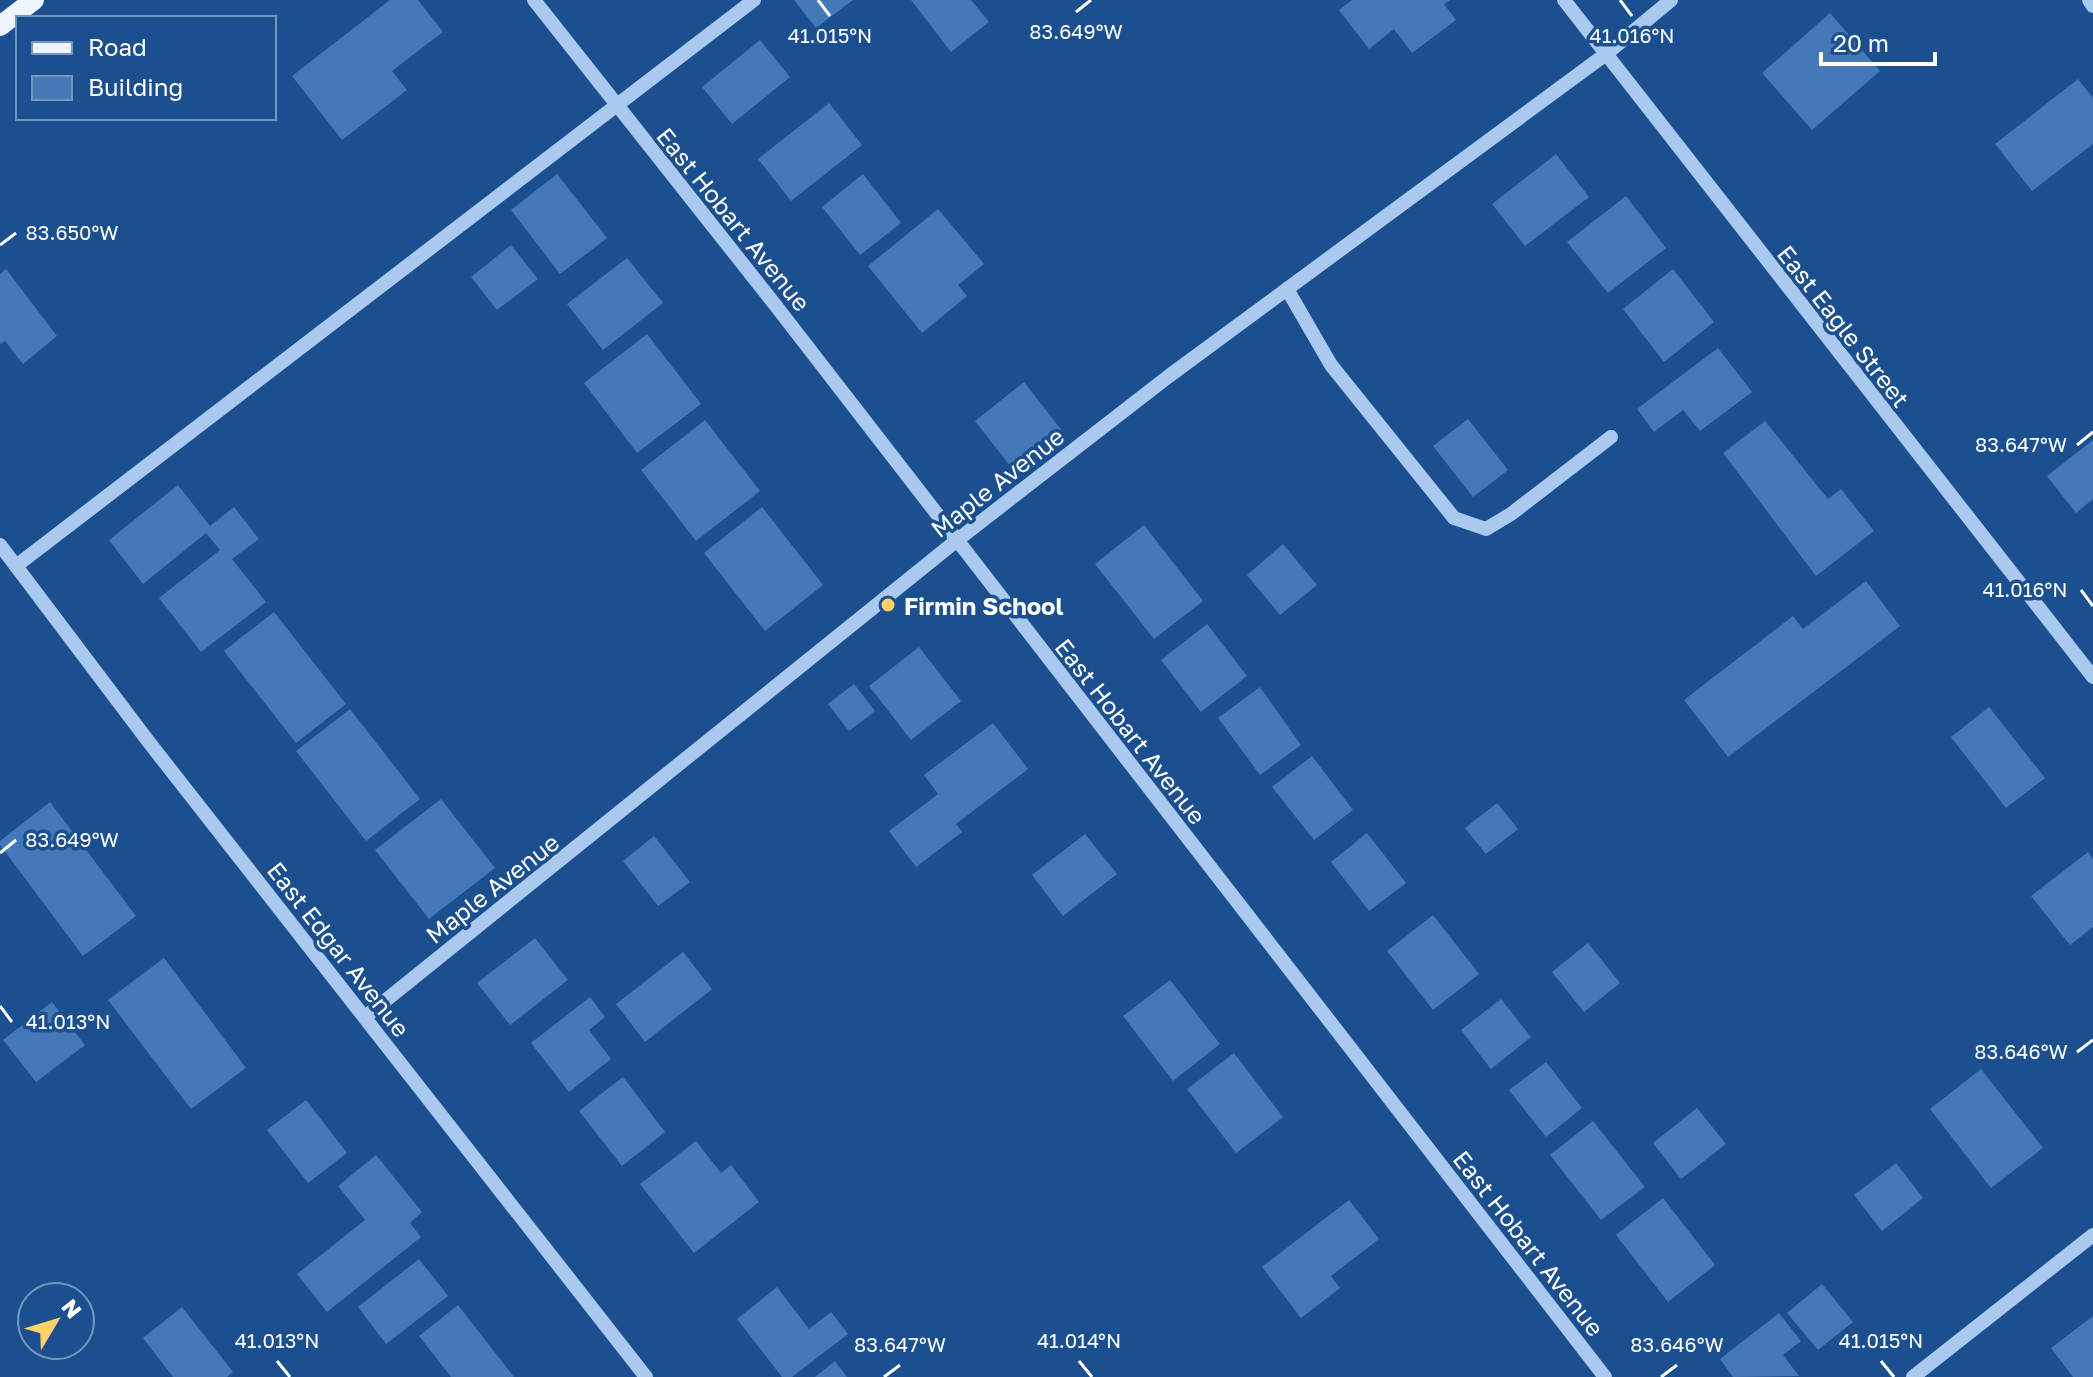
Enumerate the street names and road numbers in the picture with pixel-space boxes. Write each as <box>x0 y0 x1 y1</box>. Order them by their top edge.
street label: East Hobart Avenue <box>651 122 817 316</box>
street label: East Eagle Street <box>1772 239 1916 413</box>
street label: Maple Avenue <box>925 421 1069 543</box>
street label: East Hobart Avenue <box>1050 632 1212 830</box>
street label: Maple Avenue <box>420 827 564 949</box>
street label: East Edgar Avenue <box>262 856 416 1042</box>
street label: East Hobart Avenue <box>1448 1144 1610 1342</box>

